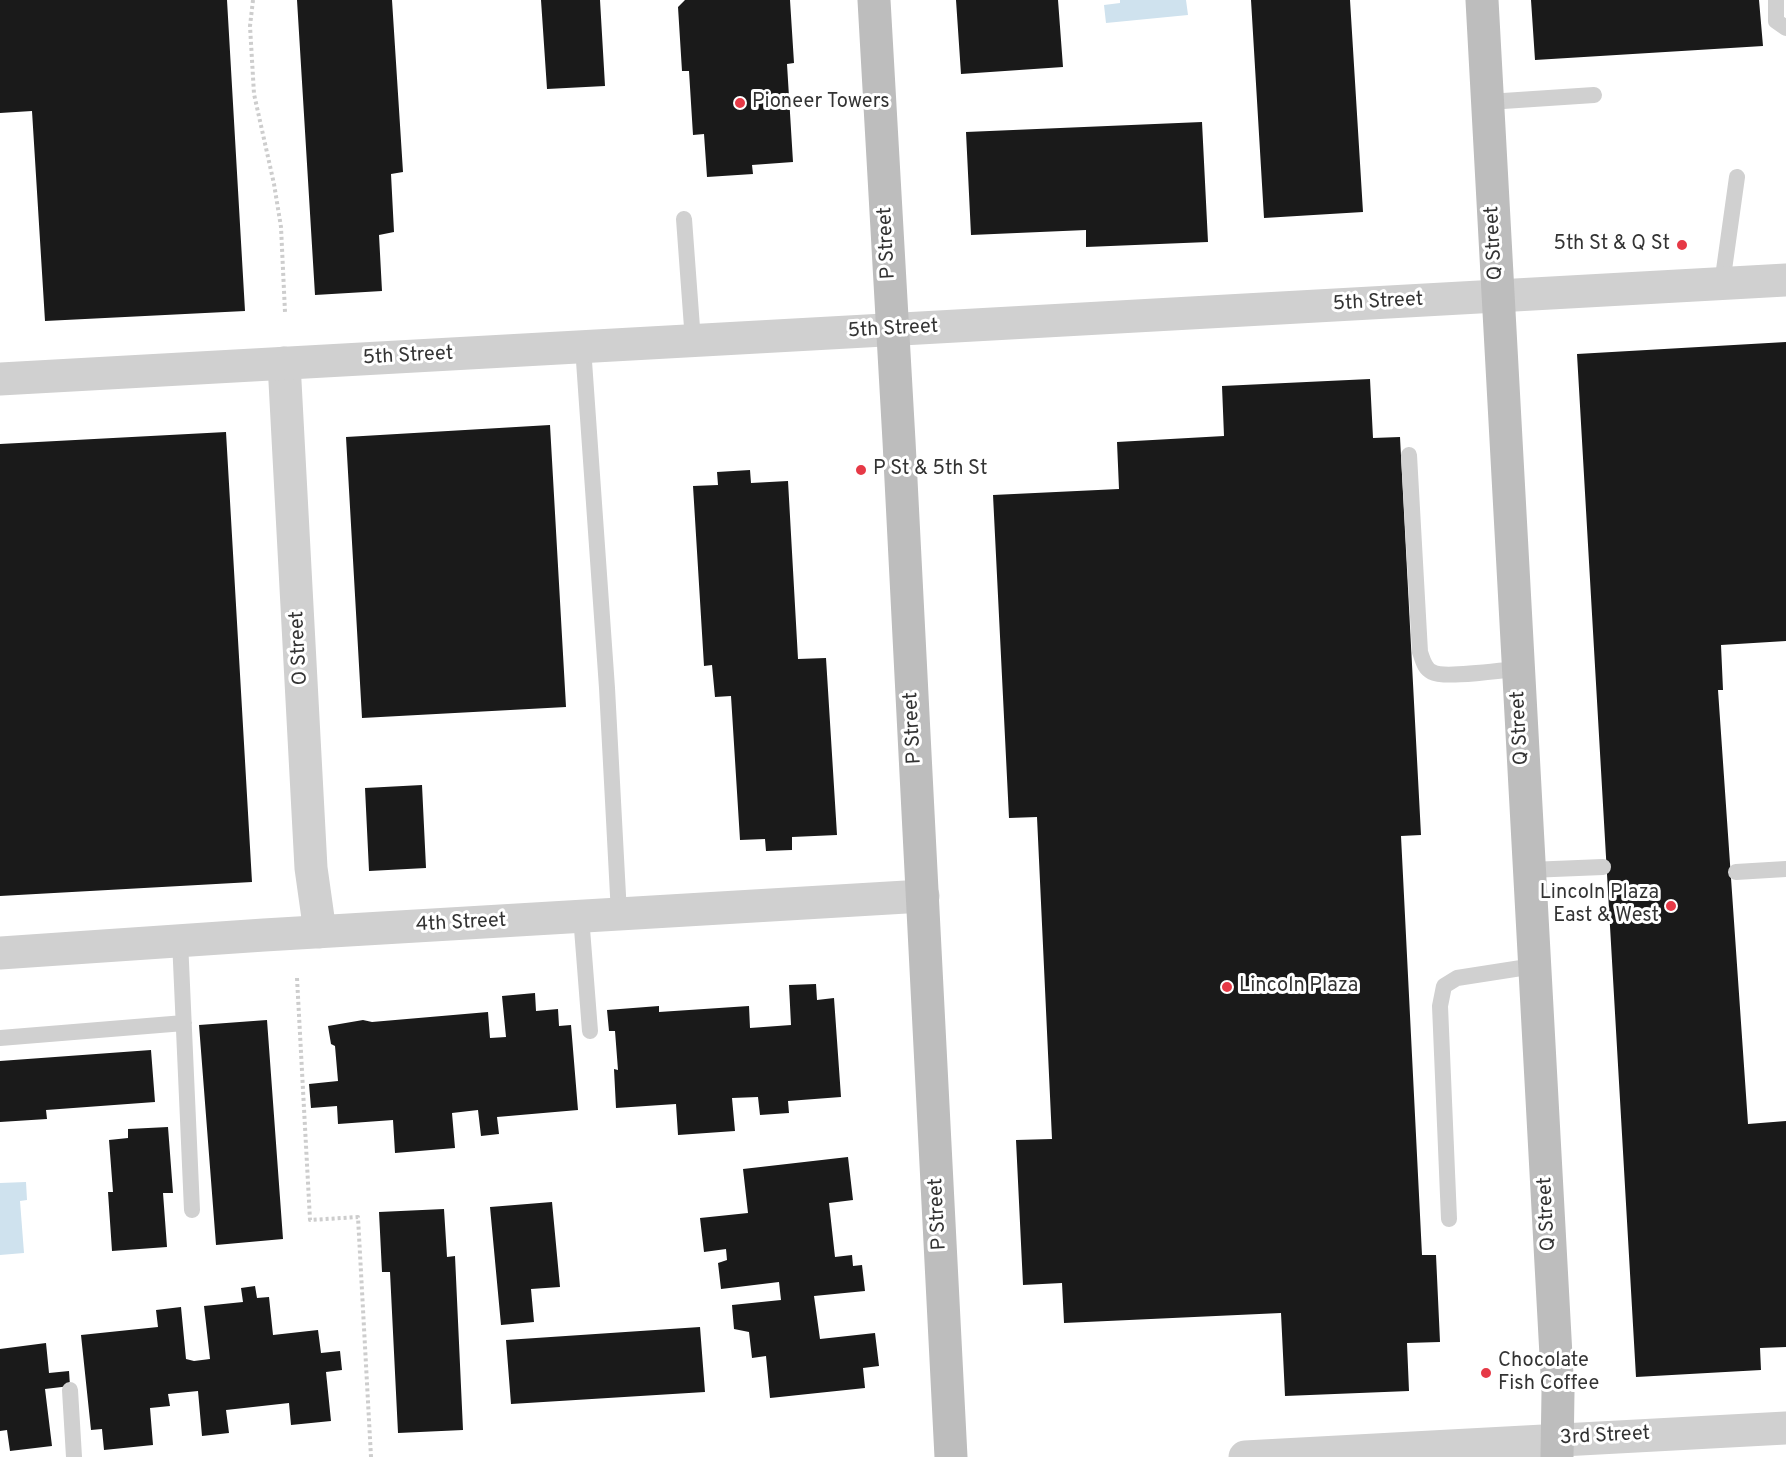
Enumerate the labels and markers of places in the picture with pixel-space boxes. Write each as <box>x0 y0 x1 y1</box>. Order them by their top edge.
place label: Pioneer Towers <box>752 91 890 115</box>
marker: Pioneer Towers <box>733 96 747 110</box>
place label: 5th St & Q St <box>1554 233 1670 257</box>
marker: 5th St & Q St <box>1675 238 1689 252</box>
place label: P St & 5th St <box>873 458 987 482</box>
marker: P St & 5th St <box>854 463 868 477</box>
place label: Lincoln Plaza East & West <box>1540 882 1659 929</box>
marker: Lincoln Plaza East & West <box>1664 899 1678 913</box>
place label: Lincoln Plaza <box>1239 975 1358 999</box>
marker: Lincoln Plaza <box>1220 980 1234 994</box>
place label: Chocolate Fish Coffee <box>1498 1350 1599 1397</box>
marker: Chocolate Fish Coffee <box>1479 1366 1493 1380</box>

